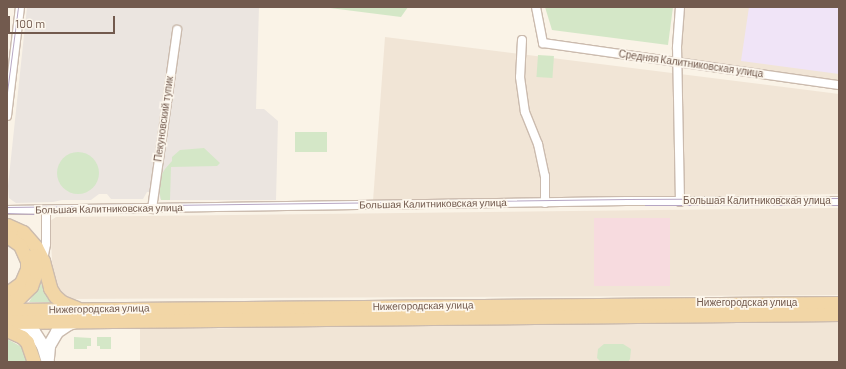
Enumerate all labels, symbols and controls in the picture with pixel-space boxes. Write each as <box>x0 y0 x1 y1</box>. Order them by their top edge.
scale bar <box>10 8 117 34</box>
text: 100 m <box>15 16 45 30</box>
street label: Средняя Калитниковская улица <box>618 48 764 80</box>
street label: Пекуновский тупик <box>152 76 176 162</box>
street label: Большая Калитниковская улица <box>683 195 831 207</box>
street label: Большая Калитниковская улица <box>359 197 507 211</box>
street label: Большая Калитниковская улица <box>35 202 183 216</box>
street label: Нижегородская улица <box>697 297 797 309</box>
street label: Нижегородская улица <box>372 299 474 313</box>
street label: Нижегородская улица <box>48 302 150 316</box>

